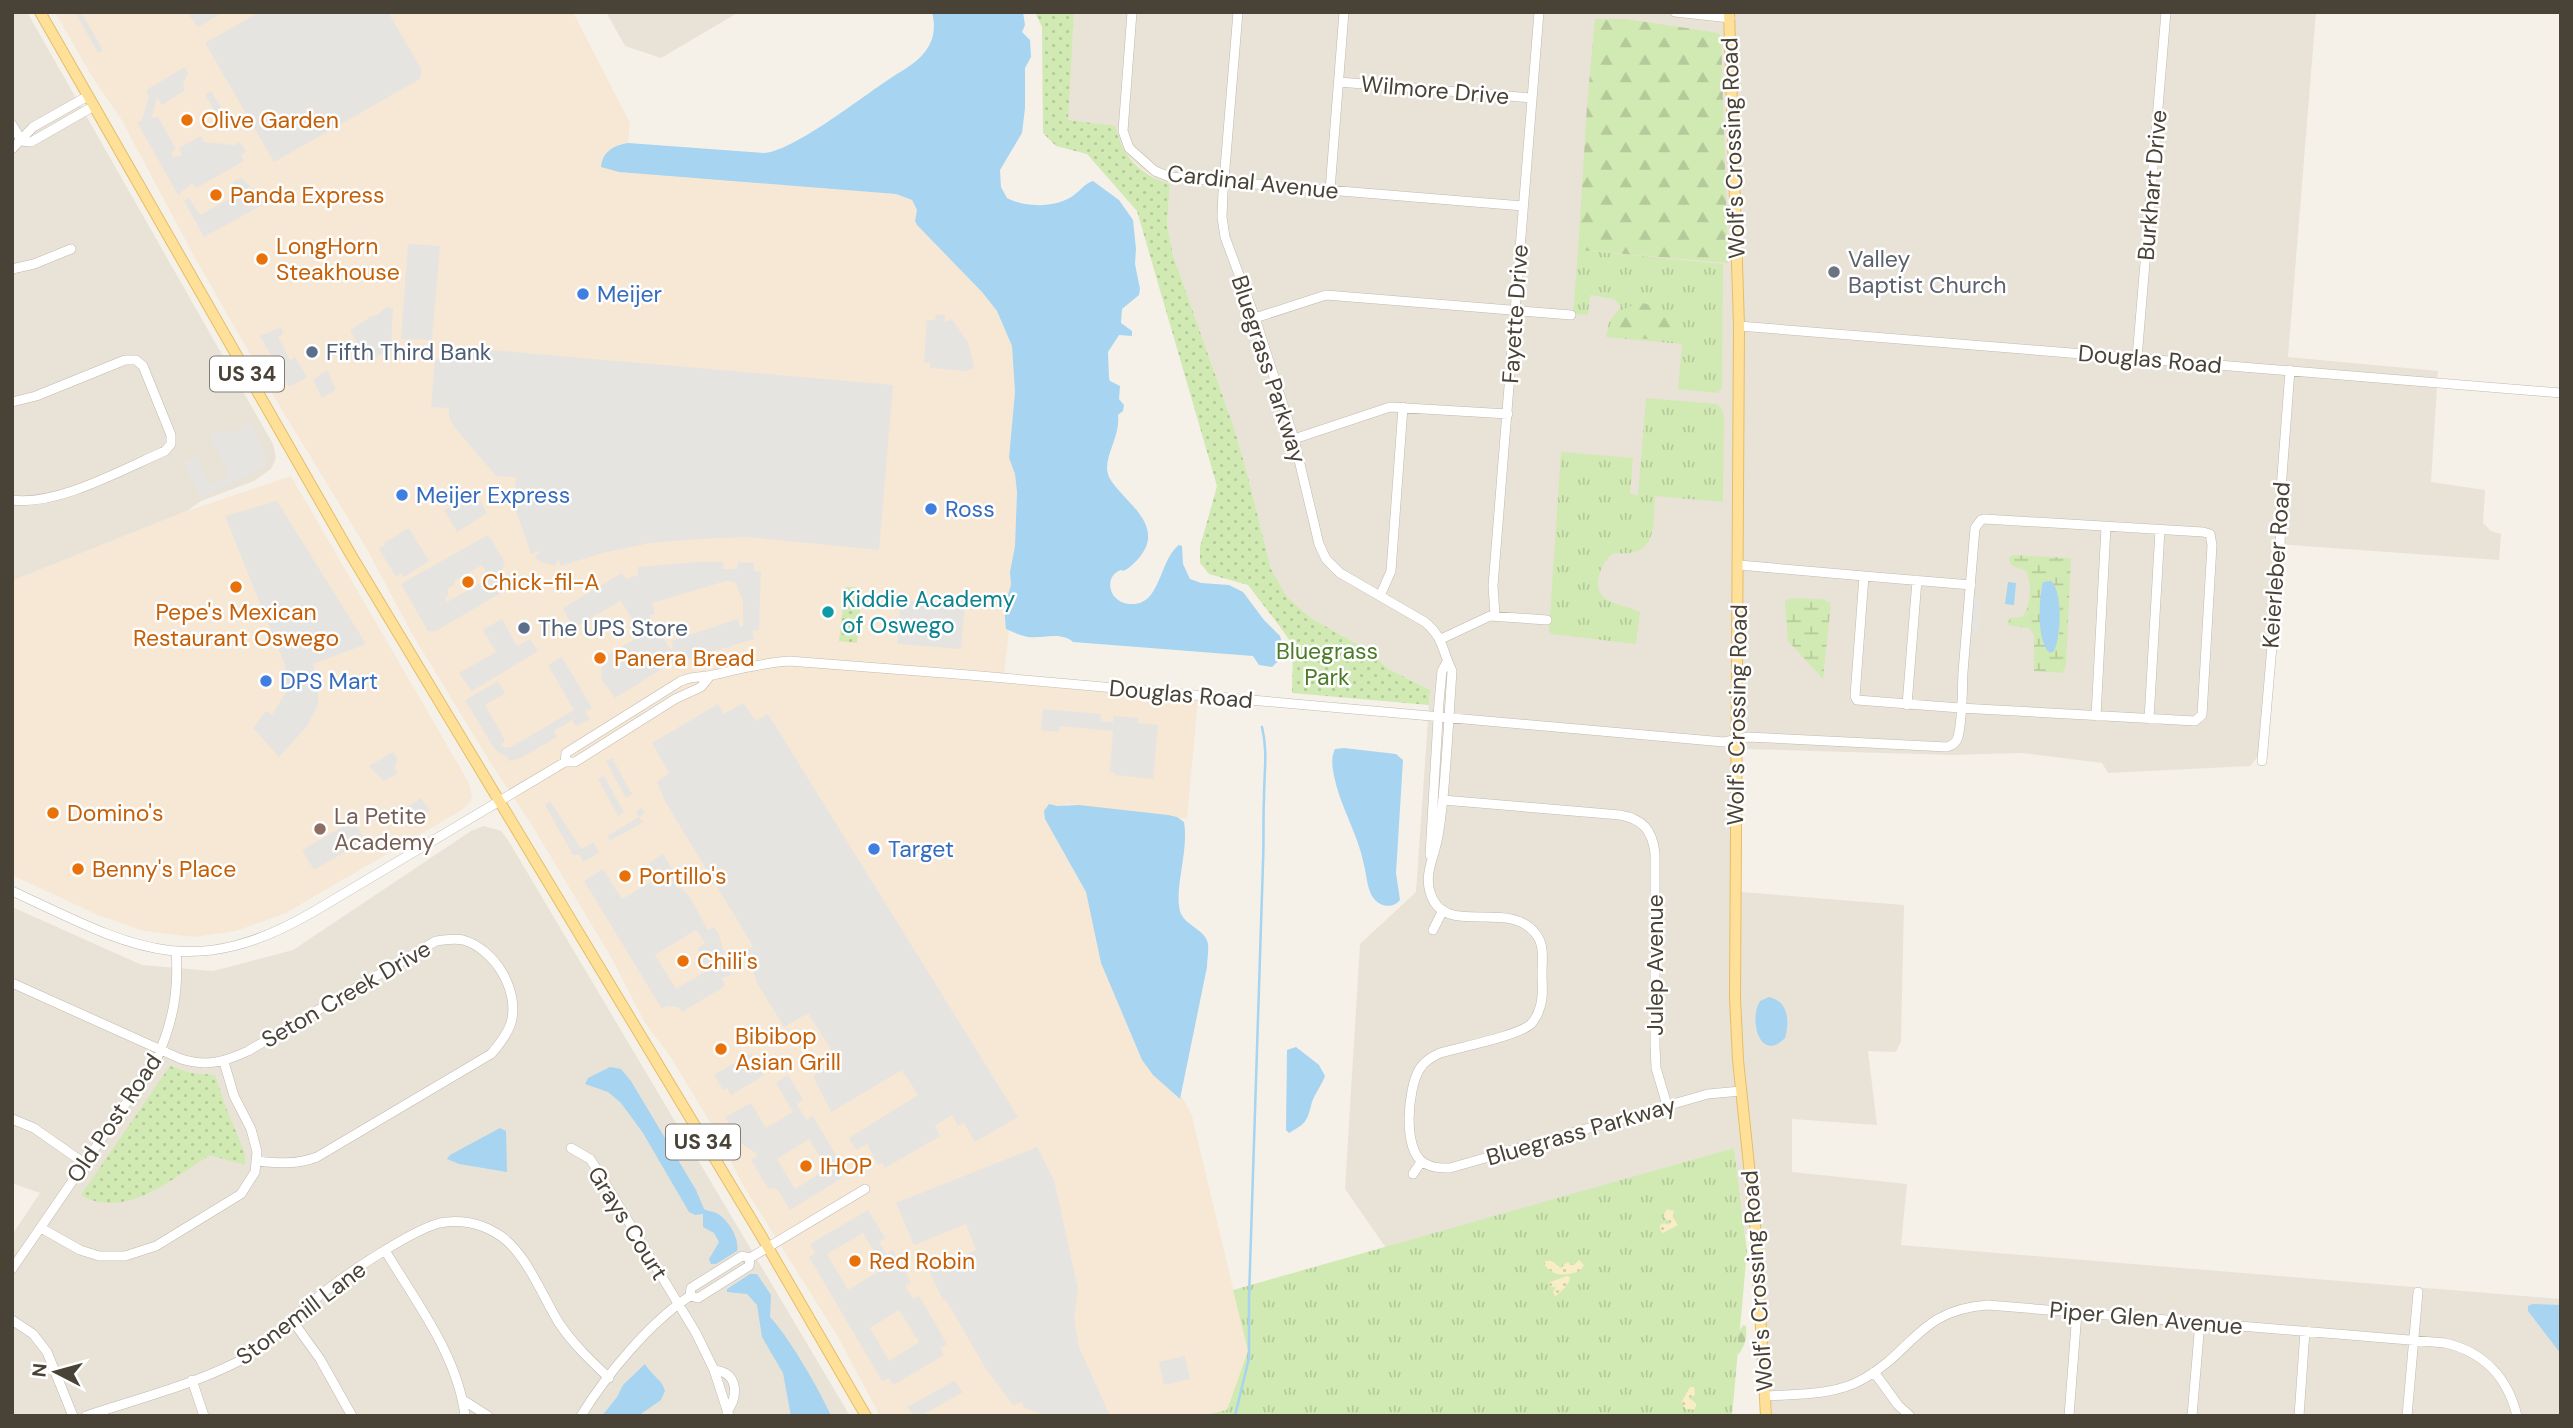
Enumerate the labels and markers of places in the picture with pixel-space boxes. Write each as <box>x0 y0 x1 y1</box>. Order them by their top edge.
place label: Olive Garden <box>201 105 339 135</box>
marker: Olive Garden <box>179 112 195 128</box>
place label: Panda Express <box>230 180 385 210</box>
marker: Panda Express <box>208 187 224 203</box>
place label: LongHorn Steakhouse <box>276 231 400 287</box>
place label: Valley Baptist Church <box>1848 244 2006 300</box>
marker: LongHorn Steakhouse <box>254 251 270 267</box>
marker: Valley Baptist Church <box>1826 264 1842 280</box>
place label: Meijer <box>597 279 662 309</box>
marker: Meijer <box>575 286 591 302</box>
place label: Fifth Third Bank <box>326 337 492 367</box>
marker: Fifth Third Bank <box>304 344 320 360</box>
place label: Meijer Express <box>416 480 570 510</box>
marker: Meijer Express <box>394 487 410 503</box>
place label: Ross <box>945 494 995 524</box>
marker: Ross <box>923 501 939 517</box>
place label: Chick-fil-A <box>482 567 600 597</box>
marker: Chick-fil-A <box>460 574 476 590</box>
marker: Pepe's Mexican Restaurant Oswego <box>228 579 244 595</box>
place label: Kiddie Academy of Oswego <box>842 584 1015 640</box>
place label: Pepe's Mexican Restaurant Oswego <box>133 597 339 653</box>
marker: Kiddie Academy of Oswego <box>820 604 836 620</box>
place label: The UPS Store <box>538 613 688 643</box>
marker: The UPS Store <box>516 620 532 636</box>
place label: Panera Bread <box>614 643 755 673</box>
marker: Panera Bread <box>592 650 608 666</box>
place label: DPS Mart <box>280 666 378 696</box>
marker: DPS Mart <box>258 673 274 689</box>
place label: Domino's <box>67 798 164 828</box>
place label: La Petite Academy <box>334 801 435 857</box>
marker: Domino's <box>45 805 61 821</box>
marker: La Petite Academy <box>312 821 328 837</box>
place label: Target <box>888 834 954 864</box>
marker: Target <box>866 841 882 857</box>
place label: Benny's Place <box>92 854 236 884</box>
marker: Benny's Place <box>70 861 86 877</box>
place label: Portillo's <box>639 861 726 891</box>
marker: Portillo's <box>617 868 633 884</box>
place label: Chili's <box>697 946 758 976</box>
marker: Chili's <box>675 953 691 969</box>
place label: Bibibop Asian Grill <box>735 1021 841 1077</box>
marker: Bibibop Asian Grill <box>713 1041 729 1057</box>
place label: IHOP <box>820 1151 872 1181</box>
marker: IHOP <box>798 1158 814 1174</box>
place label: Red Robin <box>869 1246 975 1276</box>
marker: Red Robin <box>847 1253 863 1269</box>

